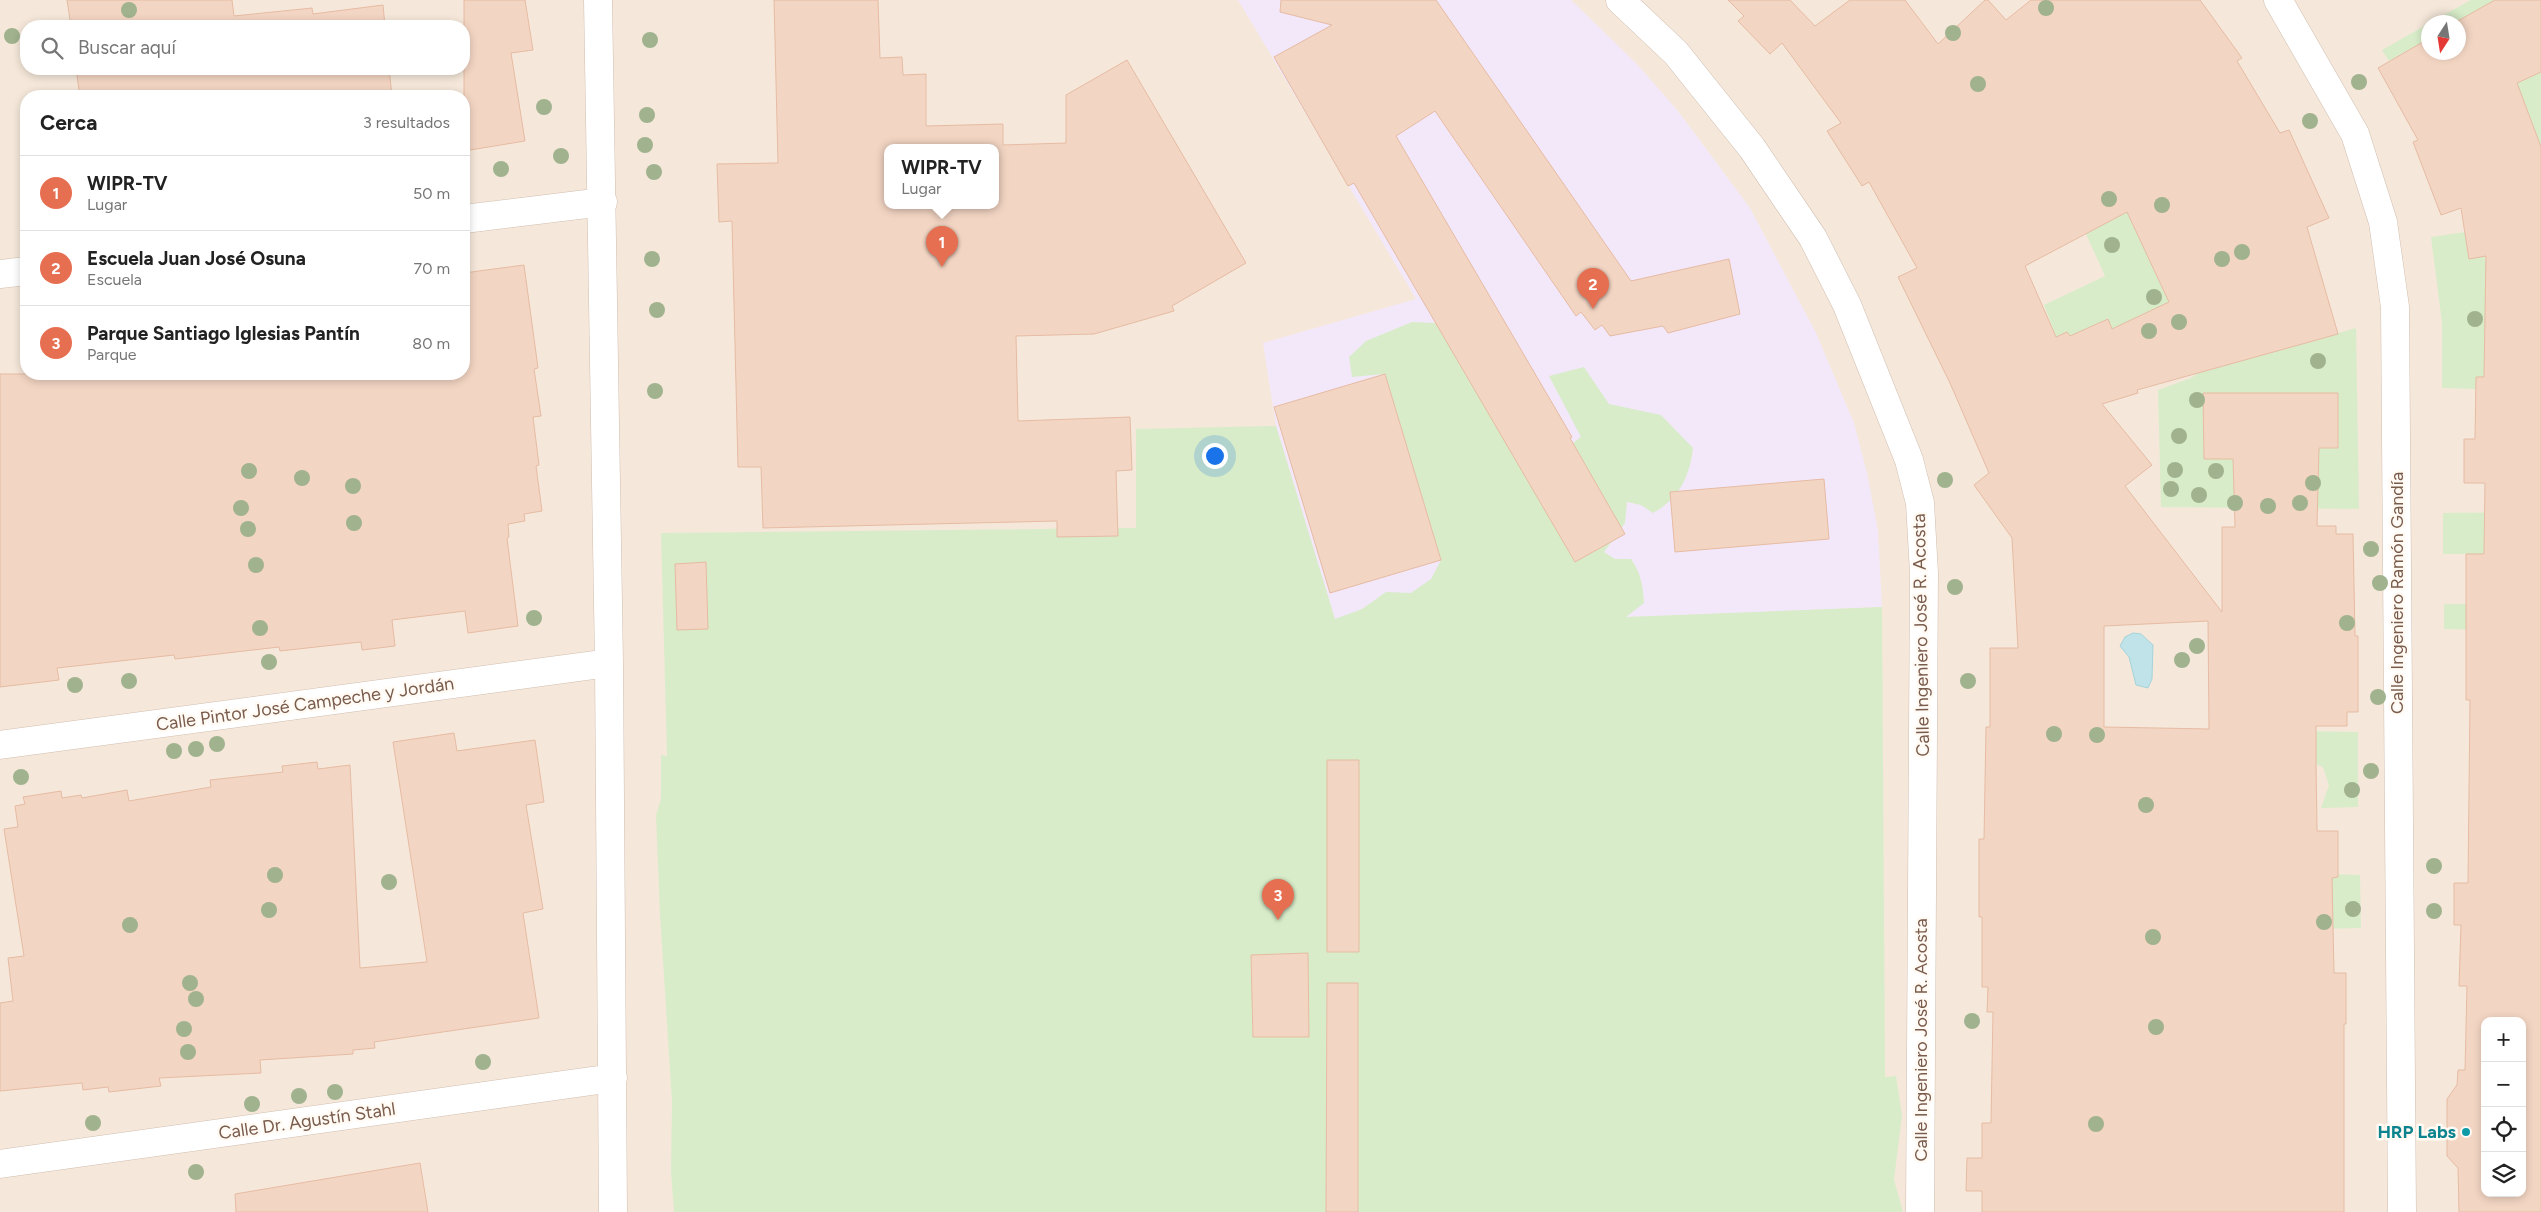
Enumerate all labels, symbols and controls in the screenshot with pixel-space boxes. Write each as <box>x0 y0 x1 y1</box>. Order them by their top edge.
north arrow <box>2421 15 2466 60</box>
search box <box>20 20 470 75</box>
icon: search <box>38 34 66 62</box>
text: Buscar aquí <box>78 36 176 59</box>
text: Cerca <box>40 110 97 135</box>
text: 3 resultados <box>363 113 450 132</box>
popup <box>884 144 999 209</box>
text: WIPR-TV <box>901 156 982 179</box>
text: WIPR-TV <box>87 172 167 195</box>
text: Lugar <box>901 179 941 198</box>
text: 1 <box>53 184 59 203</box>
text: 50 m <box>413 184 450 203</box>
text: Lugar <box>87 195 127 214</box>
pin: 1 <box>926 226 958 267</box>
text: Escuela Juan José Osuna <box>87 247 306 270</box>
text: 2 <box>51 259 61 278</box>
text: 70 m <box>414 259 450 278</box>
pin: 2 <box>1577 268 1609 309</box>
text: Escuela <box>87 270 142 289</box>
text: Parque Santiago Iglesias Pantín <box>87 322 360 345</box>
text: 3 <box>52 334 60 353</box>
text: 80 m <box>412 334 450 353</box>
text: Parque <box>87 345 137 364</box>
your location <box>1202 443 1228 469</box>
street label: Calle Ingeniero Ramón Gandía <box>2386 472 2408 714</box>
street label: Calle Ingeniero José R. Acosta <box>1908 513 1934 757</box>
street label: Calle Pintor José Campeche y Jordán <box>155 672 455 736</box>
pin: 3 <box>1262 879 1294 920</box>
street label: Calle Ingeniero José R. Acosta <box>1910 918 1932 1162</box>
map controls <box>2481 1017 2526 1197</box>
button: + <box>2481 1017 2526 1062</box>
button: − <box>2481 1062 2526 1107</box>
street label: Calle Dr. Agustín Stahl <box>217 1098 397 1144</box>
button: locate <box>2481 1107 2526 1152</box>
place label: HRP Labs <box>2377 1121 2457 1143</box>
marker: HRP Labs <box>2460 1126 2472 1138</box>
button: layers <box>2481 1152 2526 1197</box>

